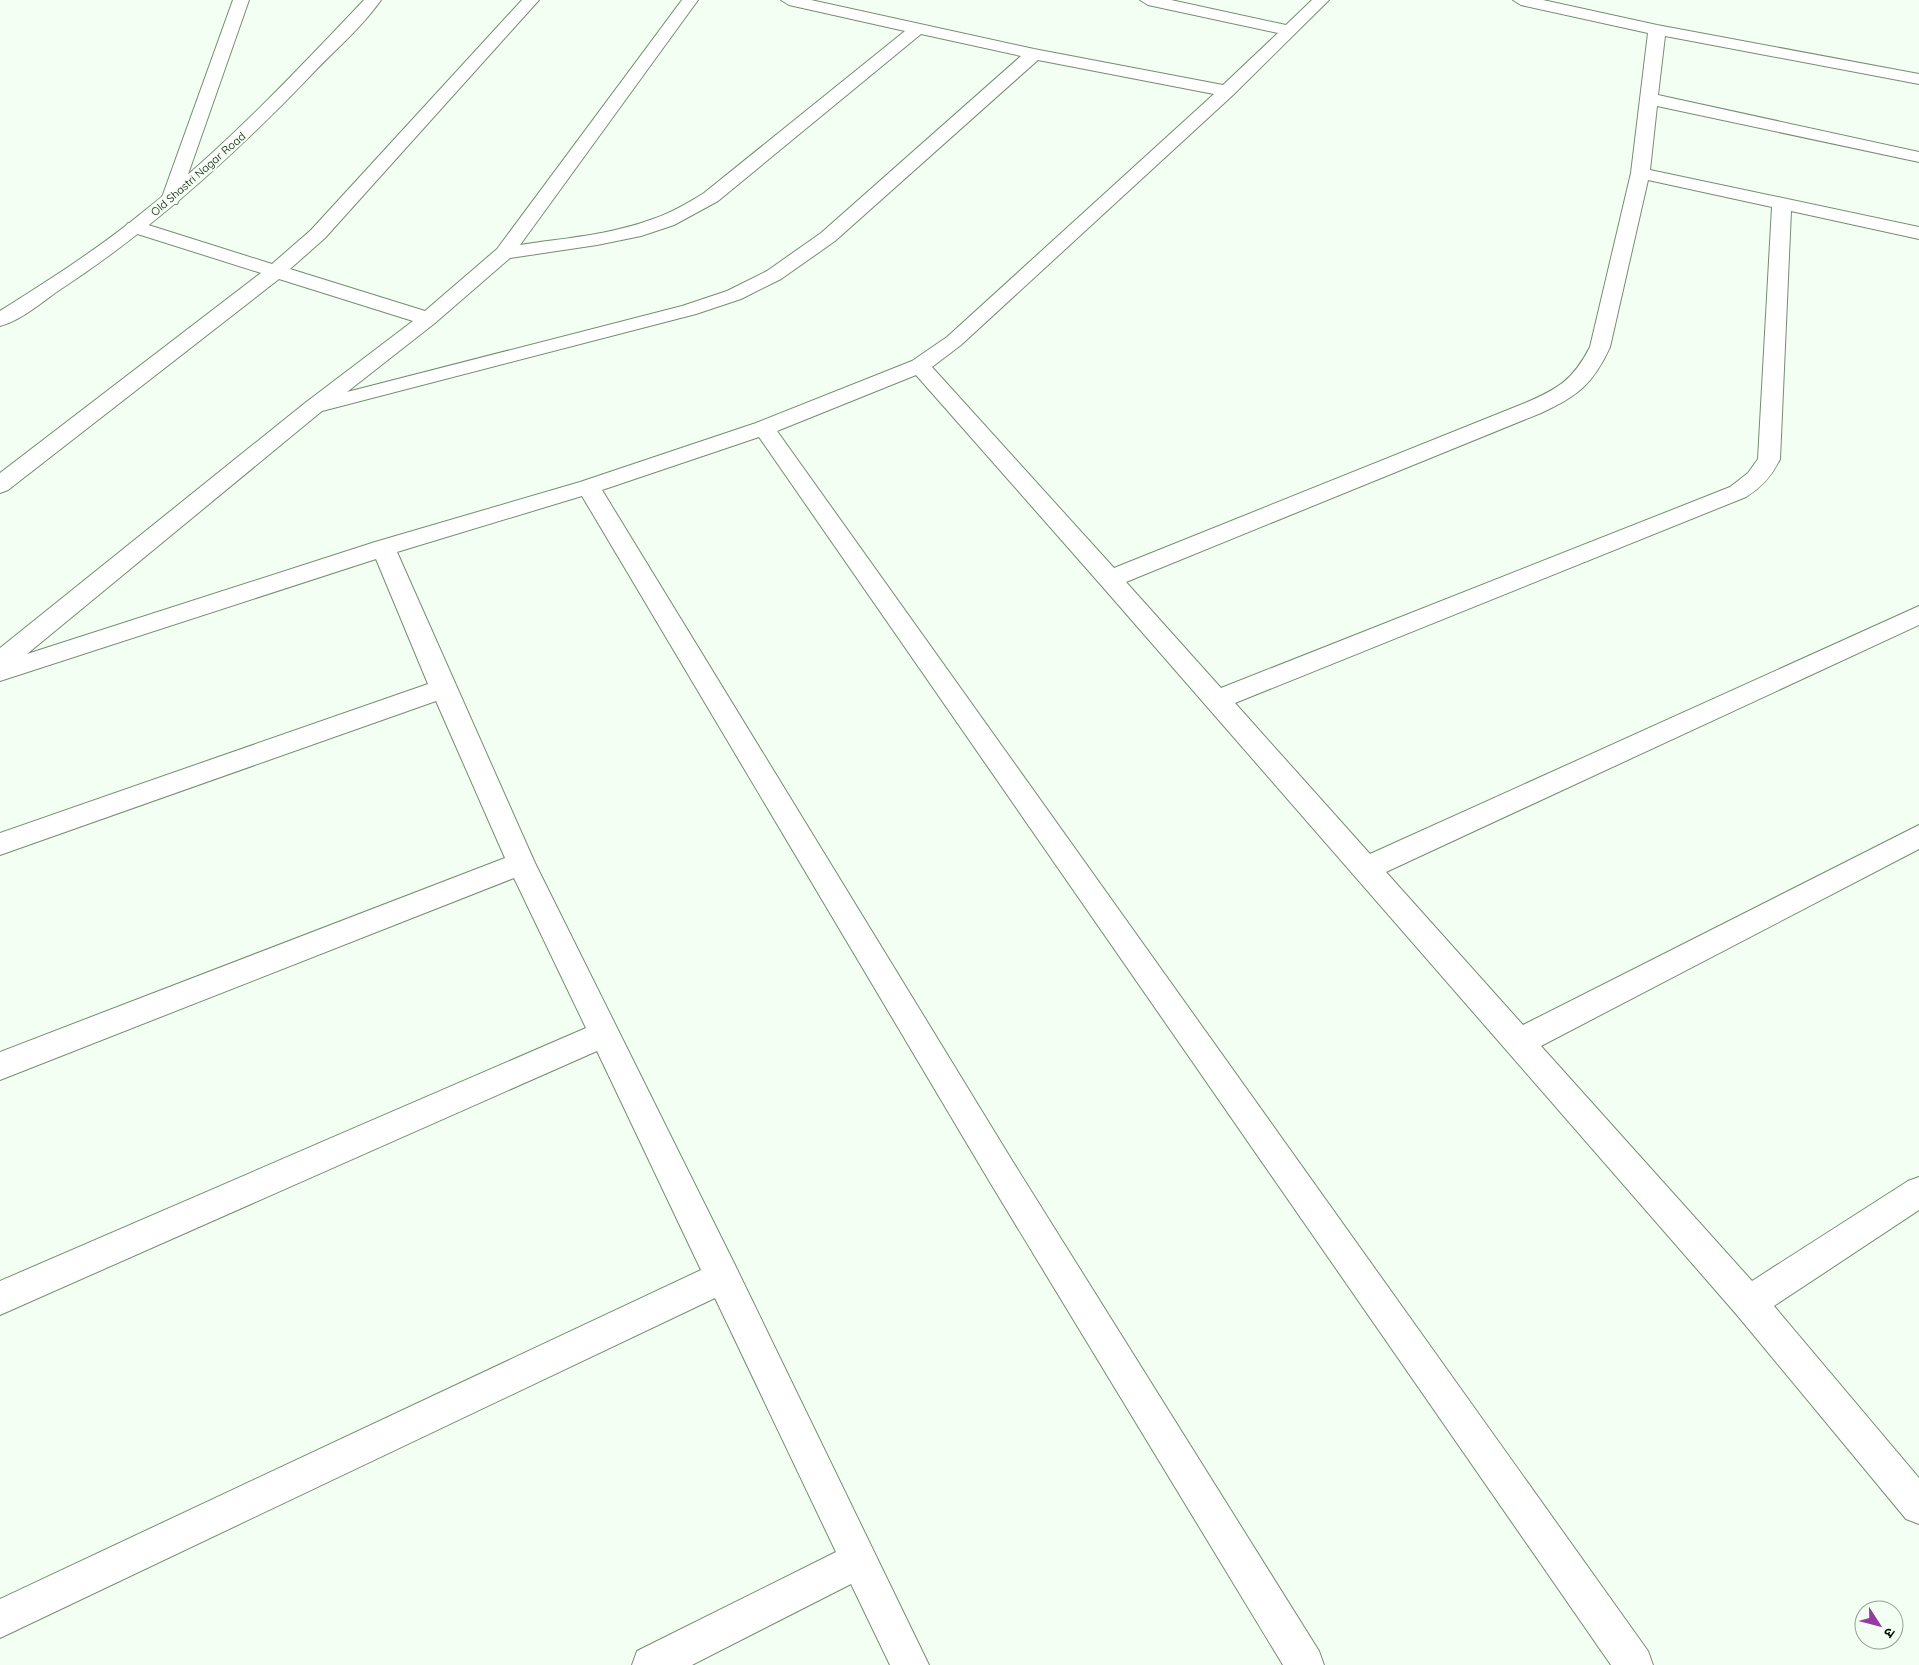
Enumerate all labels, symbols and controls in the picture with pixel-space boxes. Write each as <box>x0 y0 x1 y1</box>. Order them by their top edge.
street label: Old Shastri Nagar Road <box>148 129 248 219</box>
north arrow <box>1854 1600 1904 1650</box>
text: उ <box>1879 1624 1899 1642</box>

